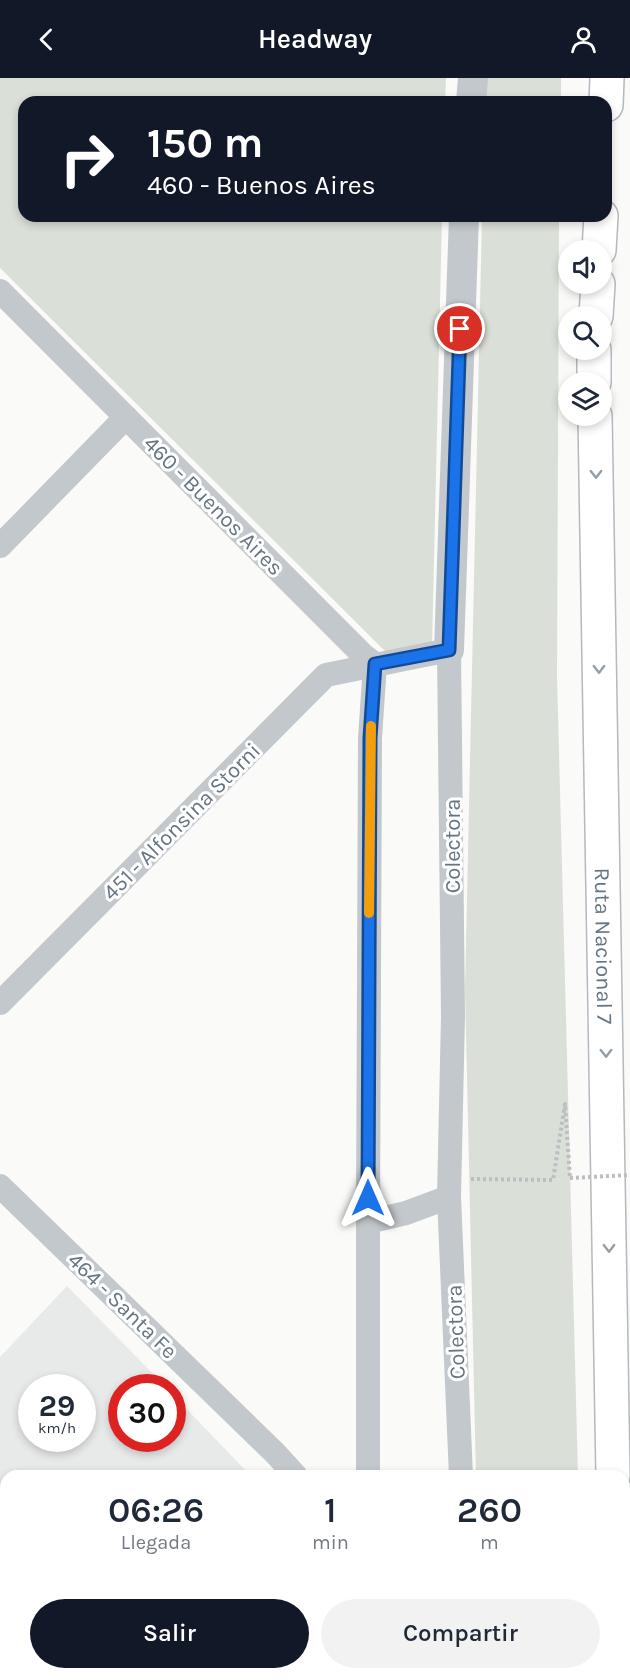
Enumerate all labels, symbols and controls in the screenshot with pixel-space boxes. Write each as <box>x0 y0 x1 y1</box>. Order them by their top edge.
icon: back <box>30 23 63 56</box>
text: Headway <box>258 23 372 55</box>
icon: person <box>567 23 600 56</box>
text: 150 m <box>147 118 263 168</box>
icon: right <box>48 120 126 198</box>
text: 460 - Buenos Aires <box>147 169 376 201</box>
map controls <box>558 240 612 426</box>
button: sound <box>558 240 612 294</box>
pin <box>434 303 485 354</box>
button: search <box>558 306 612 360</box>
icon: arrive <box>443 312 476 345</box>
button: layers <box>558 372 612 426</box>
street label: 460 - Buenos Aires <box>138 431 288 581</box>
one-way arrow <box>590 469 602 478</box>
one-way arrow <box>593 664 605 673</box>
street label: 451 - Alfonsina Storni <box>98 738 266 906</box>
street label: Colectora <box>440 799 466 893</box>
street label: Ruta Nacional 7 <box>589 867 617 1025</box>
one-way arrow <box>600 1048 612 1057</box>
position arrow <box>336 1166 400 1230</box>
one-way arrow <box>603 1243 616 1252</box>
street label: 464 - Santa Fe <box>62 1247 182 1364</box>
street label: Colectora <box>441 1284 471 1380</box>
speed limit sign: 30 <box>108 1374 186 1452</box>
text: 29 <box>39 1388 75 1424</box>
text: km/h <box>38 1419 76 1437</box>
text: 06:26 <box>108 1489 204 1531</box>
text: 1 <box>324 1489 337 1531</box>
text: 260 <box>457 1489 522 1531</box>
text: Llegada <box>121 1531 191 1554</box>
text: min <box>312 1531 349 1554</box>
text: m <box>480 1531 499 1554</box>
button: Salir <box>30 1599 309 1668</box>
button: Compartir <box>321 1599 600 1668</box>

